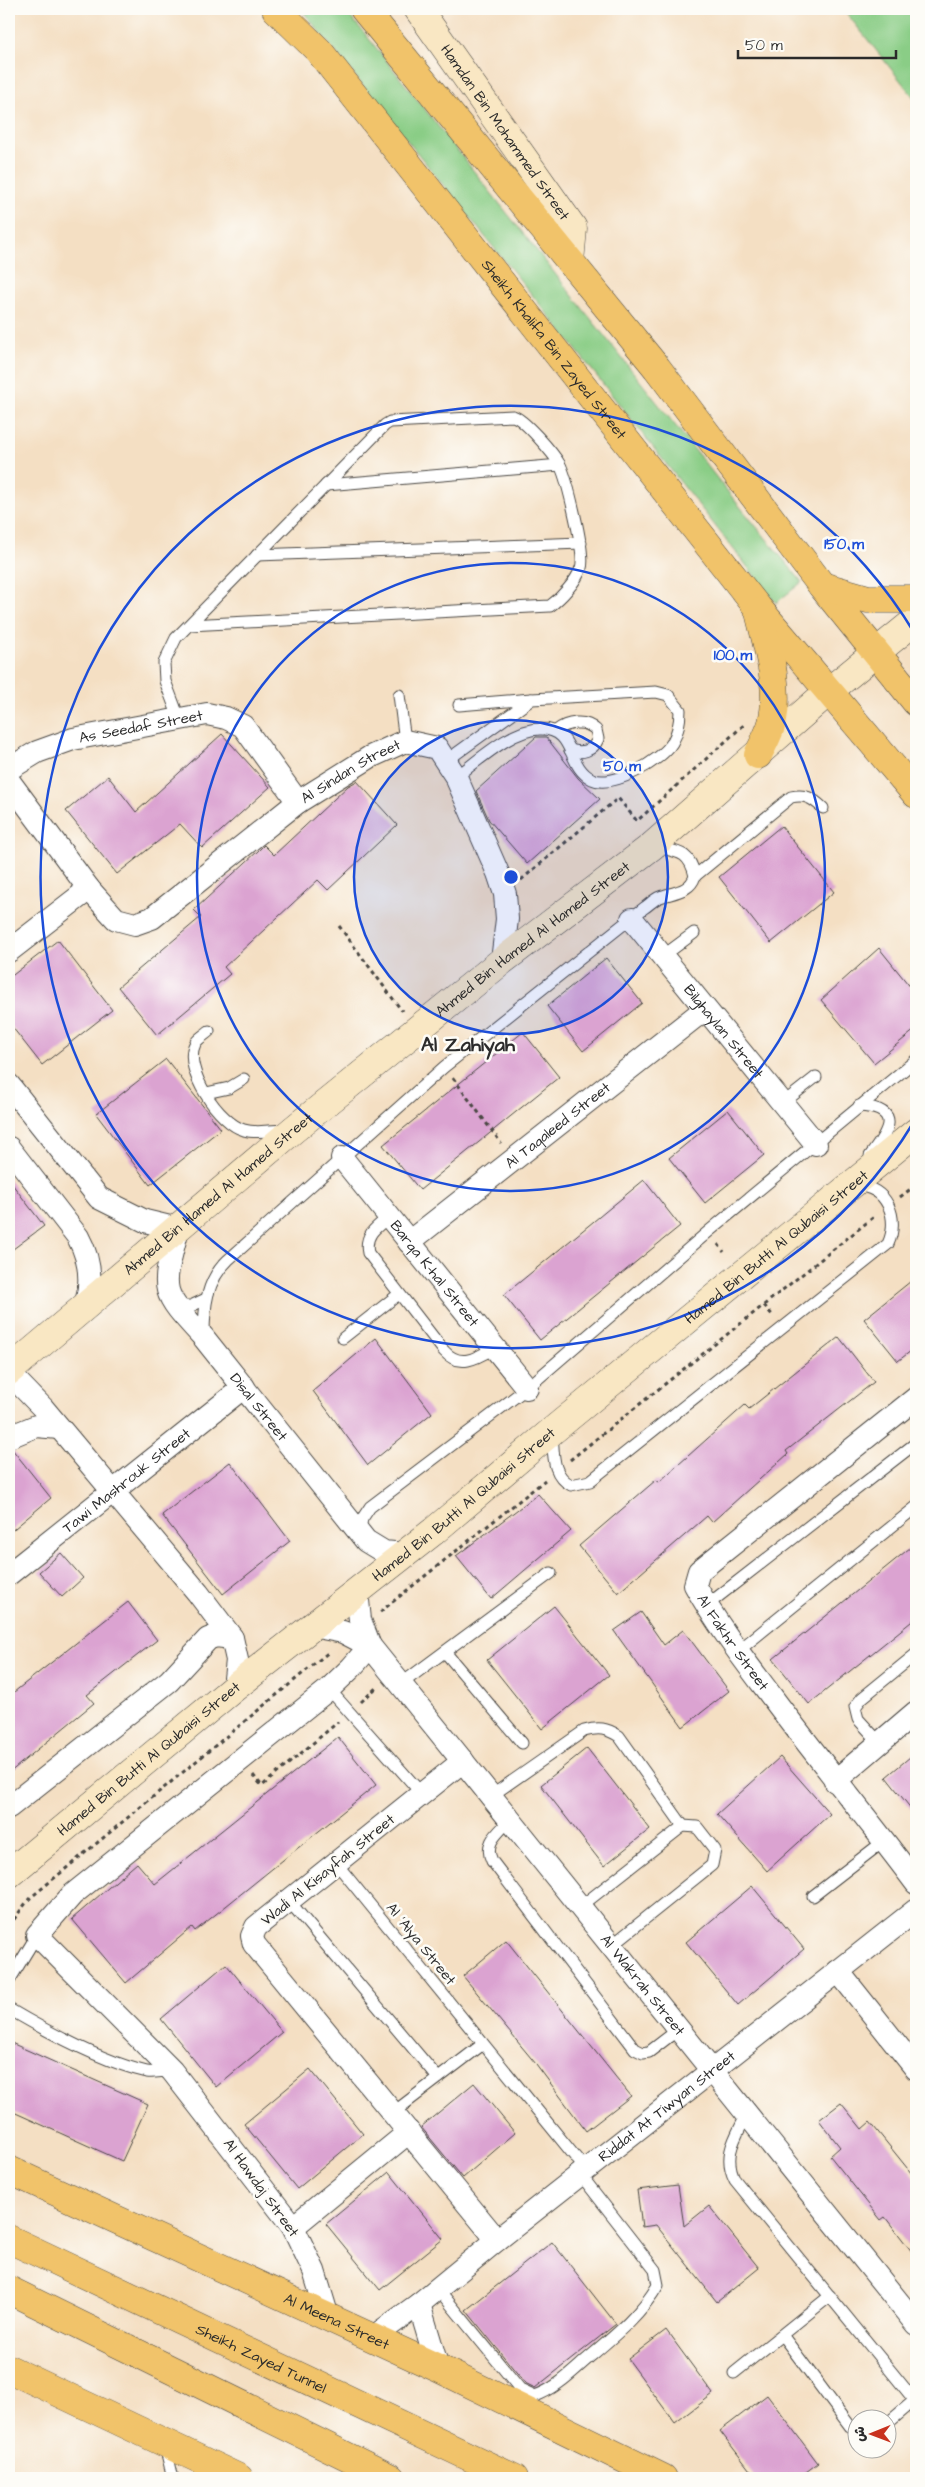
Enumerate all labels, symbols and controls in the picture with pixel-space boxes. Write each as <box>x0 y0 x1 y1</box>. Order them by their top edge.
scale bar <box>738 28 895 60</box>
text: 50 m <box>745 35 783 56</box>
street label: Hamdan Bin Mohammed Street <box>436 40 575 225</box>
street label: Sheikh Khalifa Bin Zayed Street <box>477 255 632 444</box>
text: 150 m <box>824 534 864 555</box>
text: 100 m <box>714 645 753 666</box>
street label: As Seedaf Street <box>77 705 204 748</box>
street label: Al Sindan Street <box>296 734 404 808</box>
text: 50 m <box>603 756 641 777</box>
street label: Ahmed Bin Hamed Al Hamed Street <box>431 856 634 1021</box>
centre of rings <box>502 868 520 886</box>
street label: Bilghaylan Street <box>679 980 769 1083</box>
district label: Al Zahiyah <box>421 1031 516 1060</box>
street label: Al Taqaleed Street <box>500 1077 615 1173</box>
street label: Ahmed Bin Hamed Al Hamed Street <box>119 1108 317 1280</box>
street label: Hamed Bin Butti Al Qubaisi Street <box>680 1165 873 1329</box>
street label: Barqa K-hal Street <box>385 1216 484 1331</box>
street label: Disal Street <box>225 1368 293 1446</box>
street label: Hamed Bin Butti Al Qubaisi Street <box>367 1422 560 1586</box>
street label: Tawi Mashrouk Street <box>58 1423 195 1538</box>
street label: Al Fakhr Street <box>692 1590 774 1695</box>
street label: Hamed Bin Butti Al Qubaisi Street <box>52 1677 245 1841</box>
street label: Wadi Al Kisayfah Street <box>257 1809 400 1931</box>
street label: Al 'Alya Street <box>380 1898 461 1990</box>
street label: Al Wakrah Street <box>596 1930 690 2040</box>
street label: Riddat At Tiwyan Street <box>594 2046 740 2167</box>
street label: Al Hawdaj Street <box>218 2134 304 2242</box>
street label: Al Meena Street <box>281 2288 393 2355</box>
street label: Sheikh Zayed Tunnel <box>192 2318 330 2398</box>
north arrow <box>848 2410 898 2460</box>
text: ش <box>850 2426 870 2442</box>

